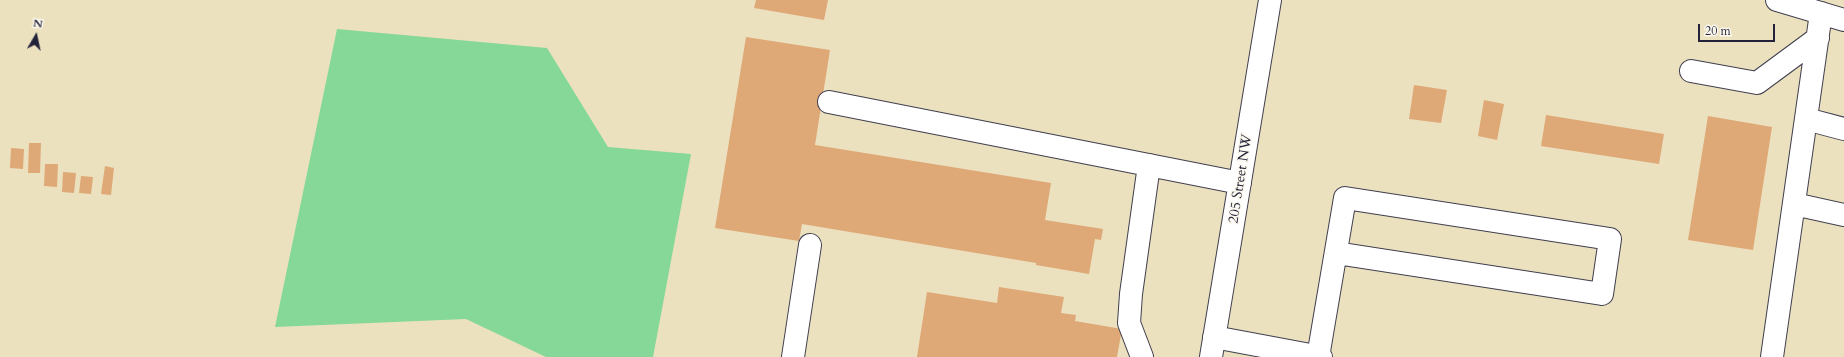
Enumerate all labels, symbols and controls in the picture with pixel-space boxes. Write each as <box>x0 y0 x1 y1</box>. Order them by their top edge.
text: N <box>32 15 44 32</box>
north arrow <box>16 16 56 56</box>
scale bar <box>1700 16 1777 42</box>
text: 20 m <box>1705 23 1731 39</box>
street label: 205 Street NW <box>1226 133 1256 225</box>

